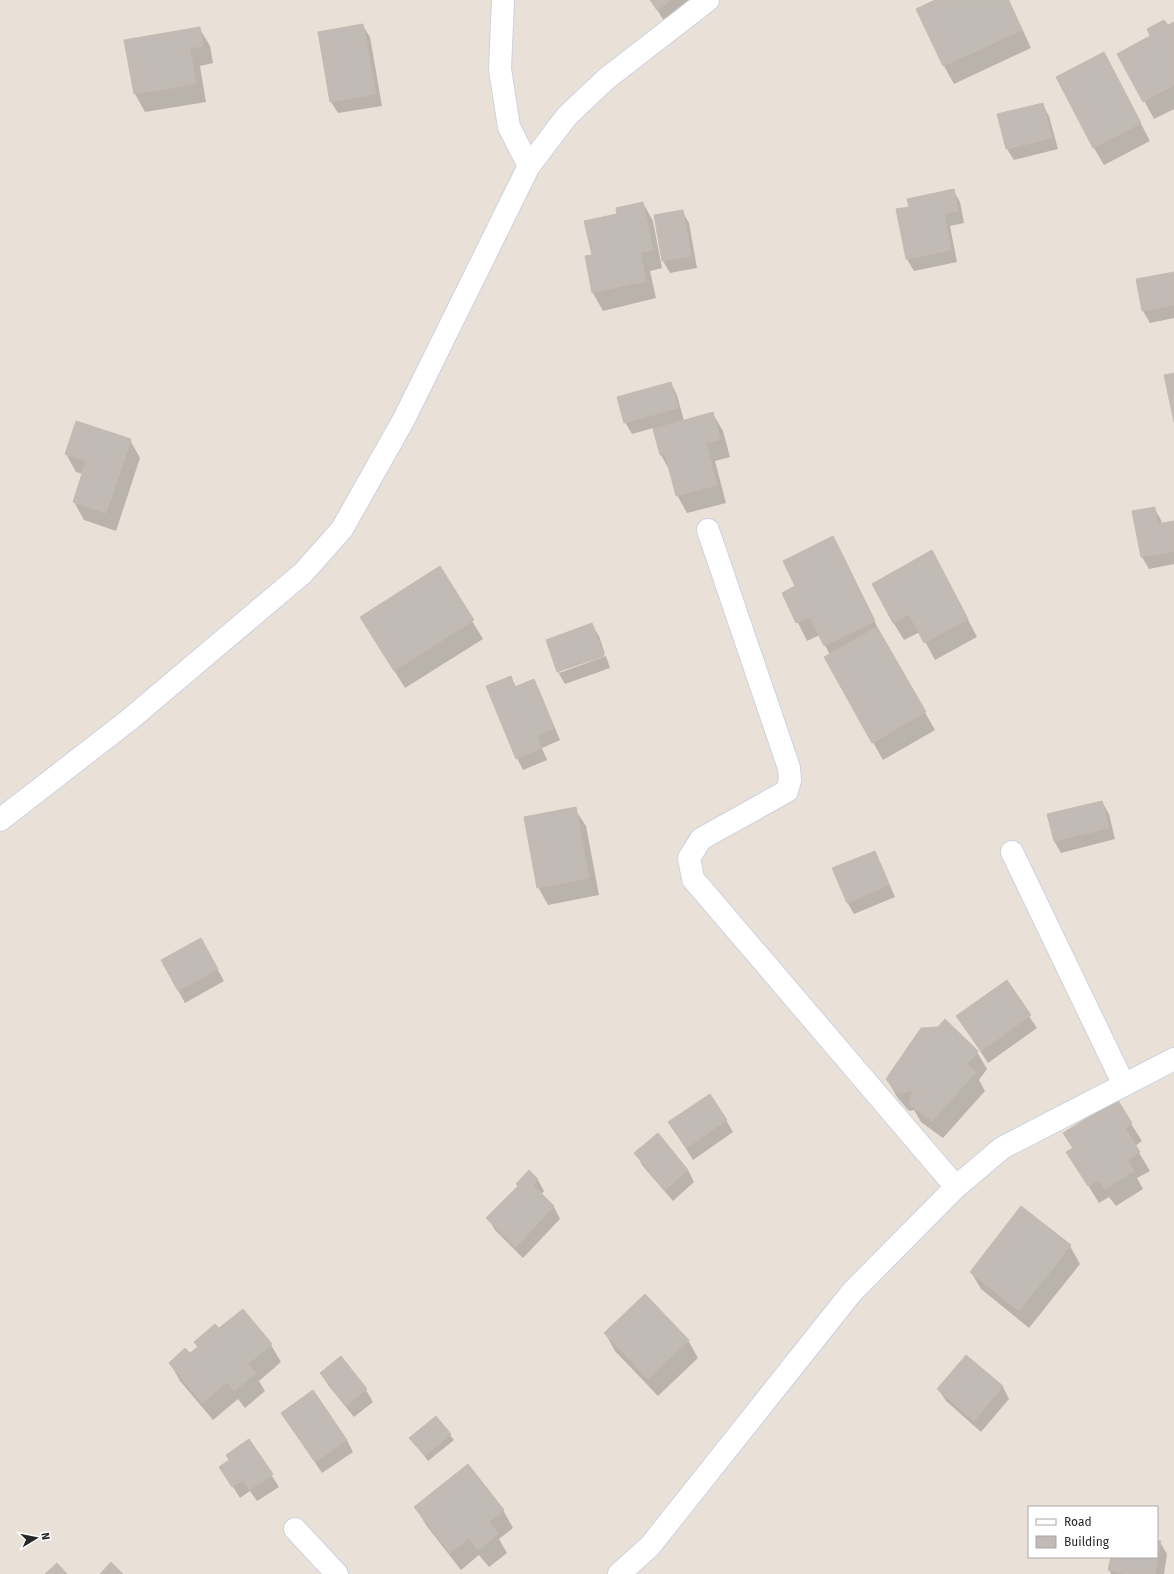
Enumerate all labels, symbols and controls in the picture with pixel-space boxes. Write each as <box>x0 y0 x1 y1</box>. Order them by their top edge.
legend <box>1028 1506 1158 1558</box>
text: Road <box>1064 1515 1092 1529</box>
north arrow <box>16 1518 56 1558</box>
text: N <box>38 1532 52 1541</box>
text: Building <box>1064 1535 1110 1549</box>

